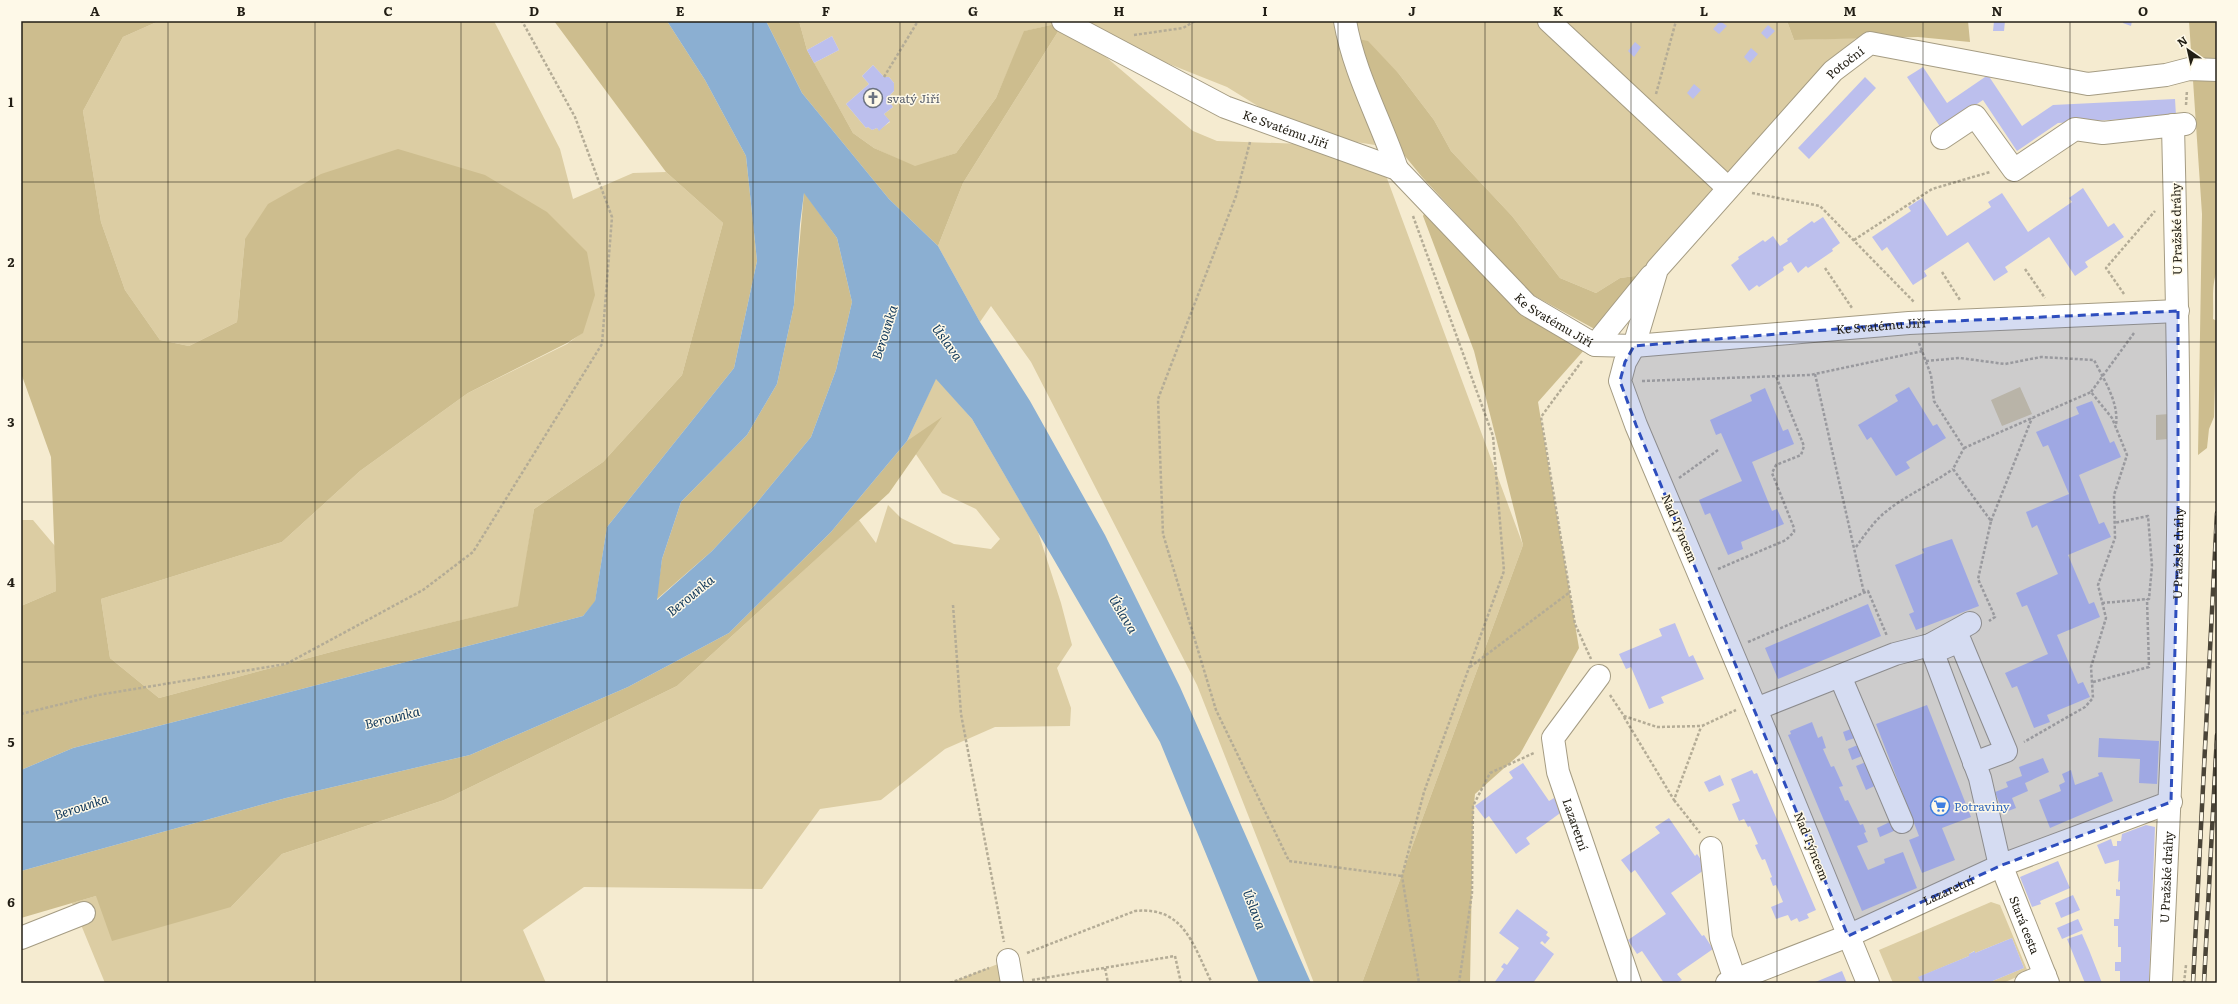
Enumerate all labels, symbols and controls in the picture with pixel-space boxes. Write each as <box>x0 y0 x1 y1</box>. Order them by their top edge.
text: A <box>90 1 100 20</box>
text: B <box>237 1 246 20</box>
text: C <box>383 1 393 20</box>
text: D <box>529 1 539 20</box>
text: E <box>676 1 685 20</box>
text: F <box>822 1 830 20</box>
text: G <box>968 1 978 20</box>
text: H <box>1114 1 1125 20</box>
text: I <box>1262 1 1268 20</box>
text: J <box>1408 1 1416 20</box>
text: K <box>1553 1 1564 20</box>
text: L <box>1700 1 1708 20</box>
text: M <box>1844 1 1857 20</box>
text: N <box>1992 1 2003 20</box>
text: O <box>2138 1 2148 20</box>
north arrow <box>2168 30 2208 70</box>
text: N <box>2174 32 2190 50</box>
street label: Potoční <box>1821 42 1868 82</box>
church icon: svatý Jiří <box>862 87 884 109</box>
place label: svatý Jiří <box>887 89 940 107</box>
text: 1 <box>8 92 14 111</box>
street label: Ke Svatému Jiří <box>1240 105 1331 153</box>
street label: U Pražské dráhy <box>2166 183 2186 275</box>
text: 2 <box>8 252 15 271</box>
street label: Ke Svatému Jiří <box>1511 288 1597 351</box>
water label: Berounka <box>866 302 902 362</box>
street label: Ke Svatému Jiří <box>1835 313 1926 338</box>
water label: Úslava <box>928 320 968 365</box>
text: 3 <box>7 412 15 431</box>
street label: Nad Týncem <box>1657 491 1703 565</box>
street label: U Pražské dráhy <box>2168 507 2187 600</box>
water label: Berounka <box>662 570 718 620</box>
text: 4 <box>7 572 15 591</box>
water label: Úslava <box>1105 591 1143 637</box>
water label: Berounka <box>362 701 422 733</box>
text: 5 <box>7 732 15 751</box>
water label: Berounka <box>51 788 111 824</box>
supermarket icon: Potraviny <box>1929 795 1951 817</box>
street label: Lazaretní <box>1559 796 1593 853</box>
place label: Potraviny <box>1954 797 2010 815</box>
street label: Nad Týncem <box>1790 809 1834 883</box>
street label: U Pražské dráhy <box>2155 831 2177 924</box>
street label: Lazaretní <box>1920 870 1977 909</box>
water label: Úslava <box>1239 886 1271 932</box>
text: 6 <box>7 892 15 911</box>
street label: Stará cesta <box>2005 893 2045 957</box>

